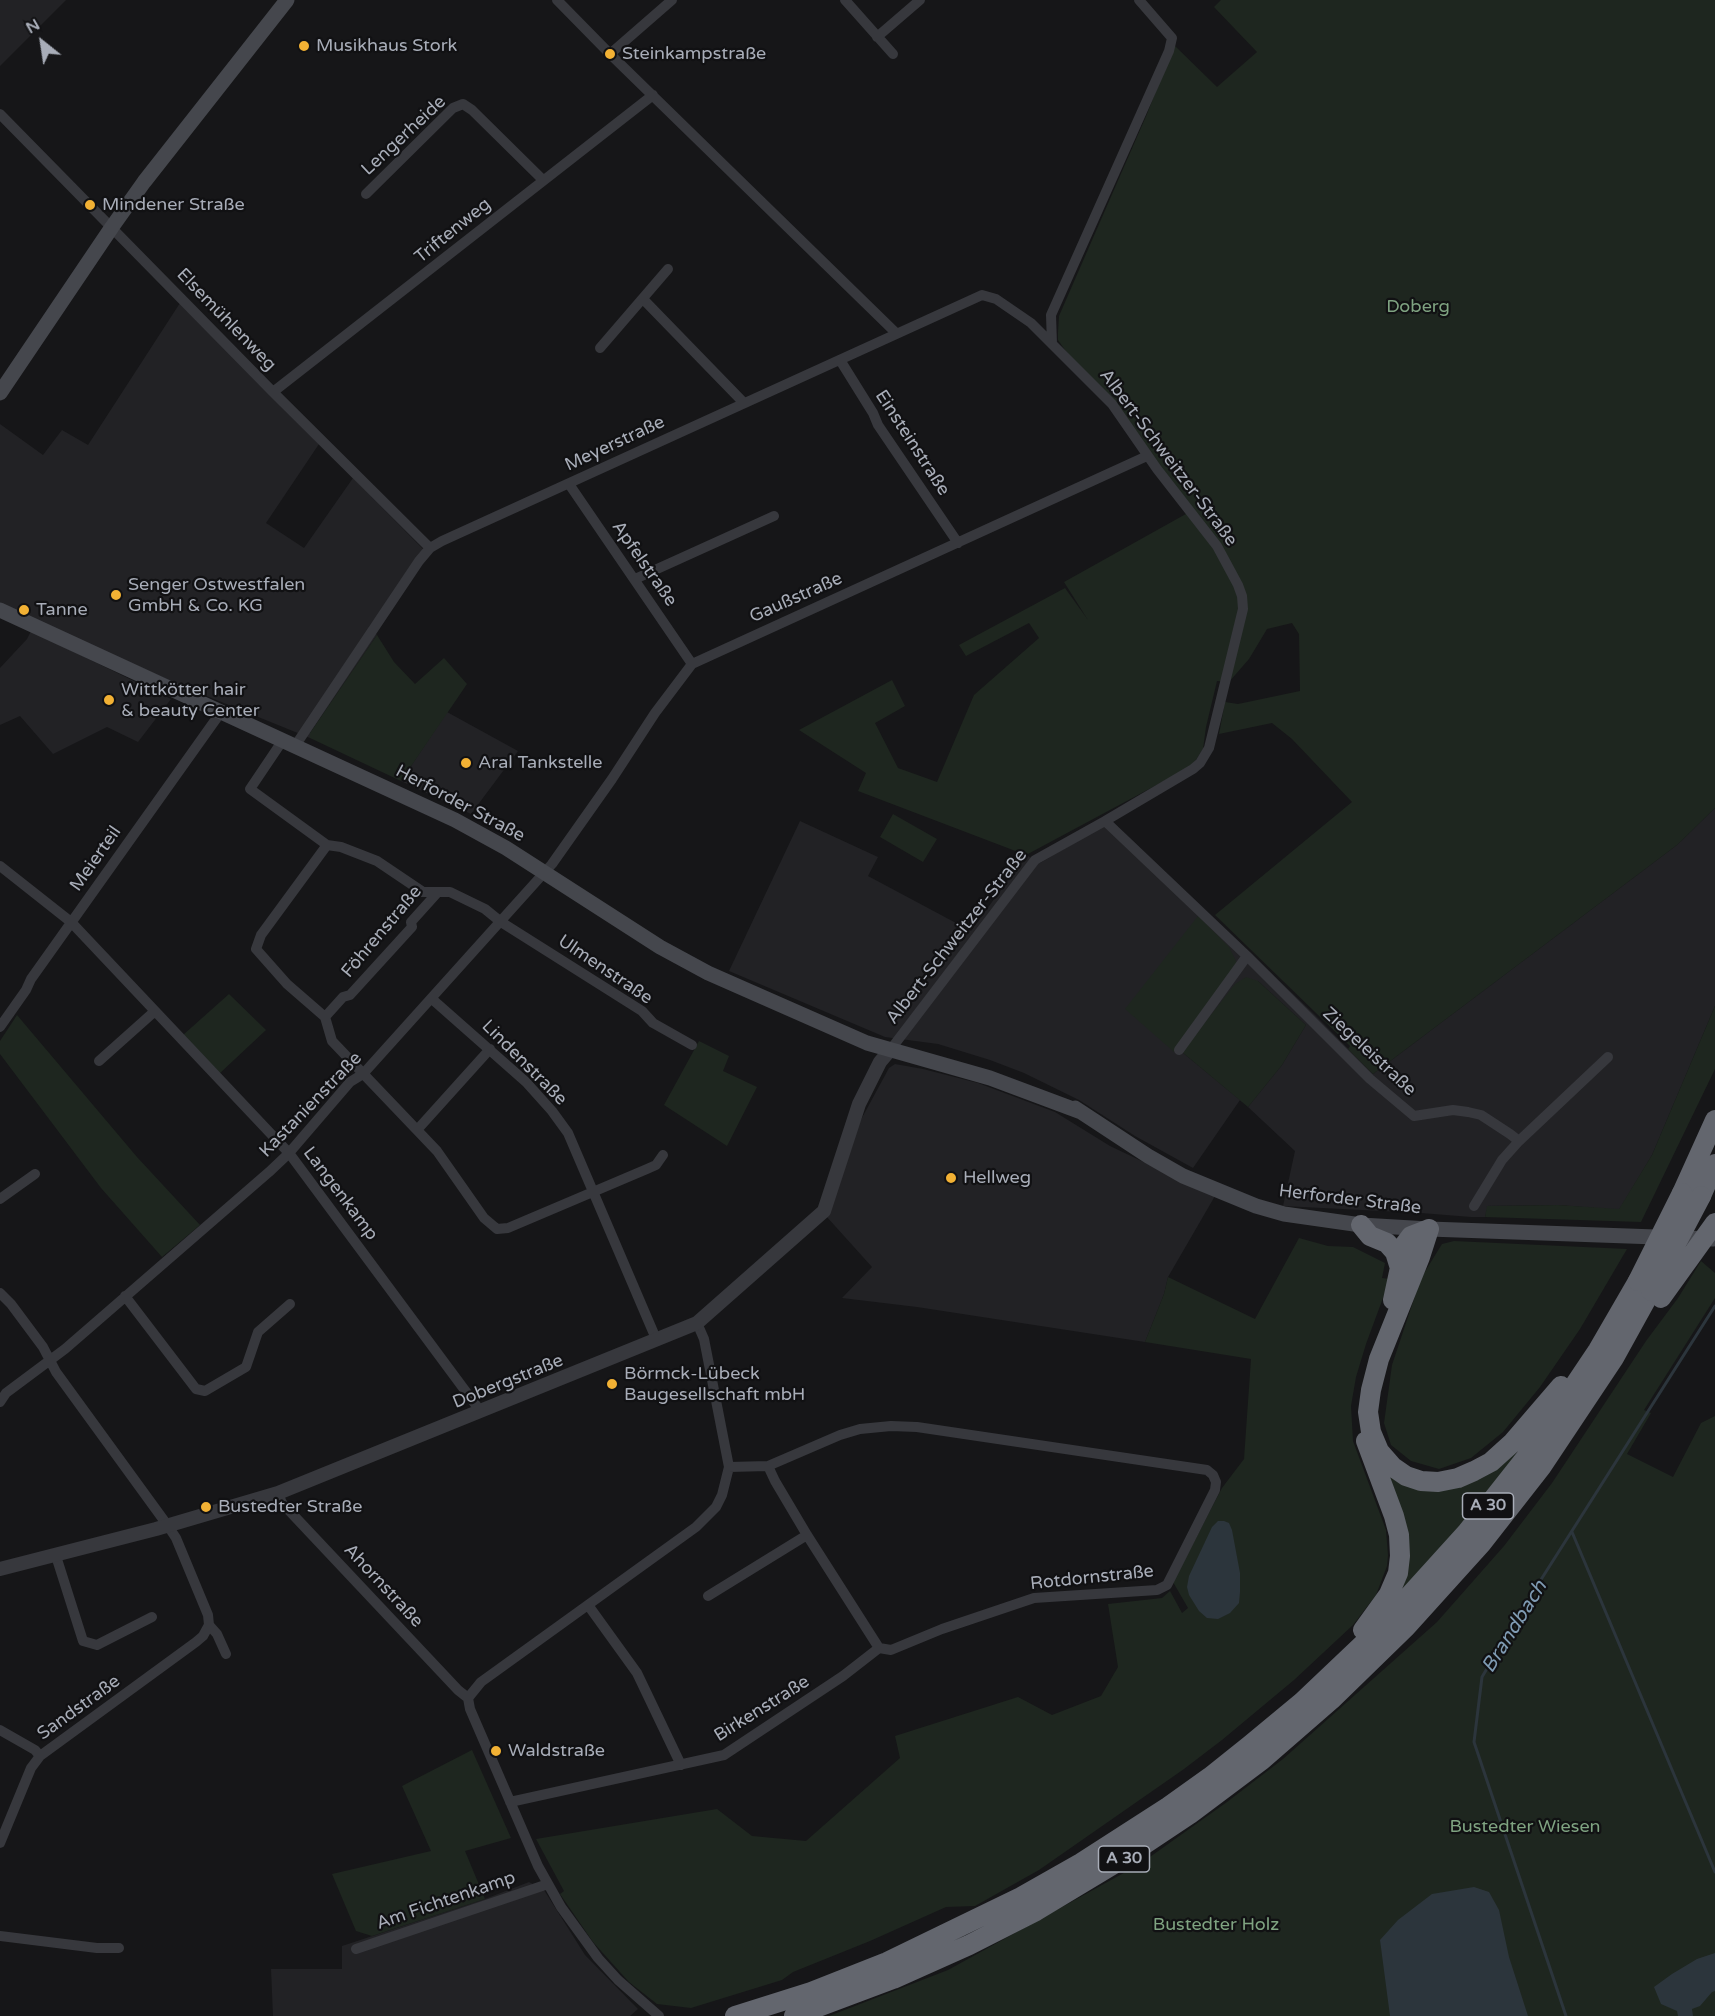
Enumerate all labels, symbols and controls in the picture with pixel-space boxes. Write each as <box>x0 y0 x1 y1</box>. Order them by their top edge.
north arrow <box>12 12 72 72</box>
text: N <box>22 15 44 38</box>
place label: Musikhaus Stork <box>316 35 457 57</box>
marker: Musikhaus Stork <box>297 39 311 53</box>
place label: Steinkampstraße <box>622 43 766 65</box>
marker: Steinkampstraße <box>603 47 617 61</box>
street label: Lengerheide <box>357 92 451 180</box>
place label: Mindener Straße <box>102 194 245 216</box>
street label: Triftenweg <box>411 194 495 268</box>
marker: Mindener Straße <box>83 198 97 212</box>
street label: Elsemühlenweg <box>172 264 280 376</box>
park label: Doberg <box>1386 296 1450 318</box>
street label: Albert-Schweitzer-Straße <box>1094 365 1242 551</box>
street label: Einsteinstraße <box>870 386 954 500</box>
street label: Meyerstraße <box>562 412 668 476</box>
street label: Apfelstraße <box>607 517 681 611</box>
street label: Gaußstraße <box>746 568 846 628</box>
place label: Senger Ostwestfalen GmbH & Co. KG <box>128 574 305 616</box>
marker: Senger Ostwestfalen GmbH & Co. KG <box>109 588 123 602</box>
place label: Tanne <box>36 599 88 621</box>
marker: Tanne <box>17 603 31 617</box>
place label: Wittkötter hair & beauty Center <box>121 679 260 722</box>
marker: Wittkötter hair & beauty Center <box>102 693 116 707</box>
place label: Aral Tankstelle <box>478 752 602 774</box>
marker: Aral Tankstelle <box>459 756 473 770</box>
street label: Herforder Straße <box>392 761 528 847</box>
street label: Meierteil <box>66 822 126 896</box>
street label: Albert-Schweitzer-Straße <box>882 845 1032 1029</box>
street label: Föhrenstraße <box>337 882 427 982</box>
street label: Ulmenstraße <box>554 931 656 1009</box>
street label: Ziegeleistraße <box>1318 1003 1420 1101</box>
street label: Lindenstraße <box>477 1016 571 1110</box>
street label: Kastanienstraße <box>255 1048 367 1162</box>
street label: Langenkamp <box>298 1143 382 1245</box>
place label: Hellweg <box>963 1167 1031 1189</box>
marker: Hellweg <box>944 1171 958 1185</box>
street label: Herforder Straße <box>1278 1181 1422 1219</box>
street label: Dobergstraße <box>450 1350 566 1414</box>
place label: Börmck-Lübeck Baugesellschaft mbH <box>624 1363 805 1406</box>
marker: Börmck-Lübeck Baugesellschaft mbH <box>605 1377 619 1391</box>
road number: A 30 <box>1462 1493 1514 1519</box>
place label: Bustedter Straße <box>218 1496 362 1518</box>
marker: Bustedter Straße <box>199 1500 213 1514</box>
street label: Ahornstraße <box>339 1540 427 1632</box>
street label: Rotdornstraße <box>1029 1561 1155 1595</box>
water label: Brandbach <box>1477 1576 1553 1678</box>
street label: Sandstraße <box>33 1671 125 1745</box>
street label: Birkenstraße <box>710 1671 814 1747</box>
place label: Waldstraße <box>508 1740 605 1762</box>
marker: Waldstraße <box>489 1744 503 1758</box>
park label: Bustedter Wiesen <box>1449 1816 1601 1838</box>
road number: A 30 <box>1098 1846 1150 1872</box>
street label: Am Fichtenkamp <box>374 1867 518 1935</box>
park label: Bustedter Holz <box>1153 1914 1279 1936</box>

